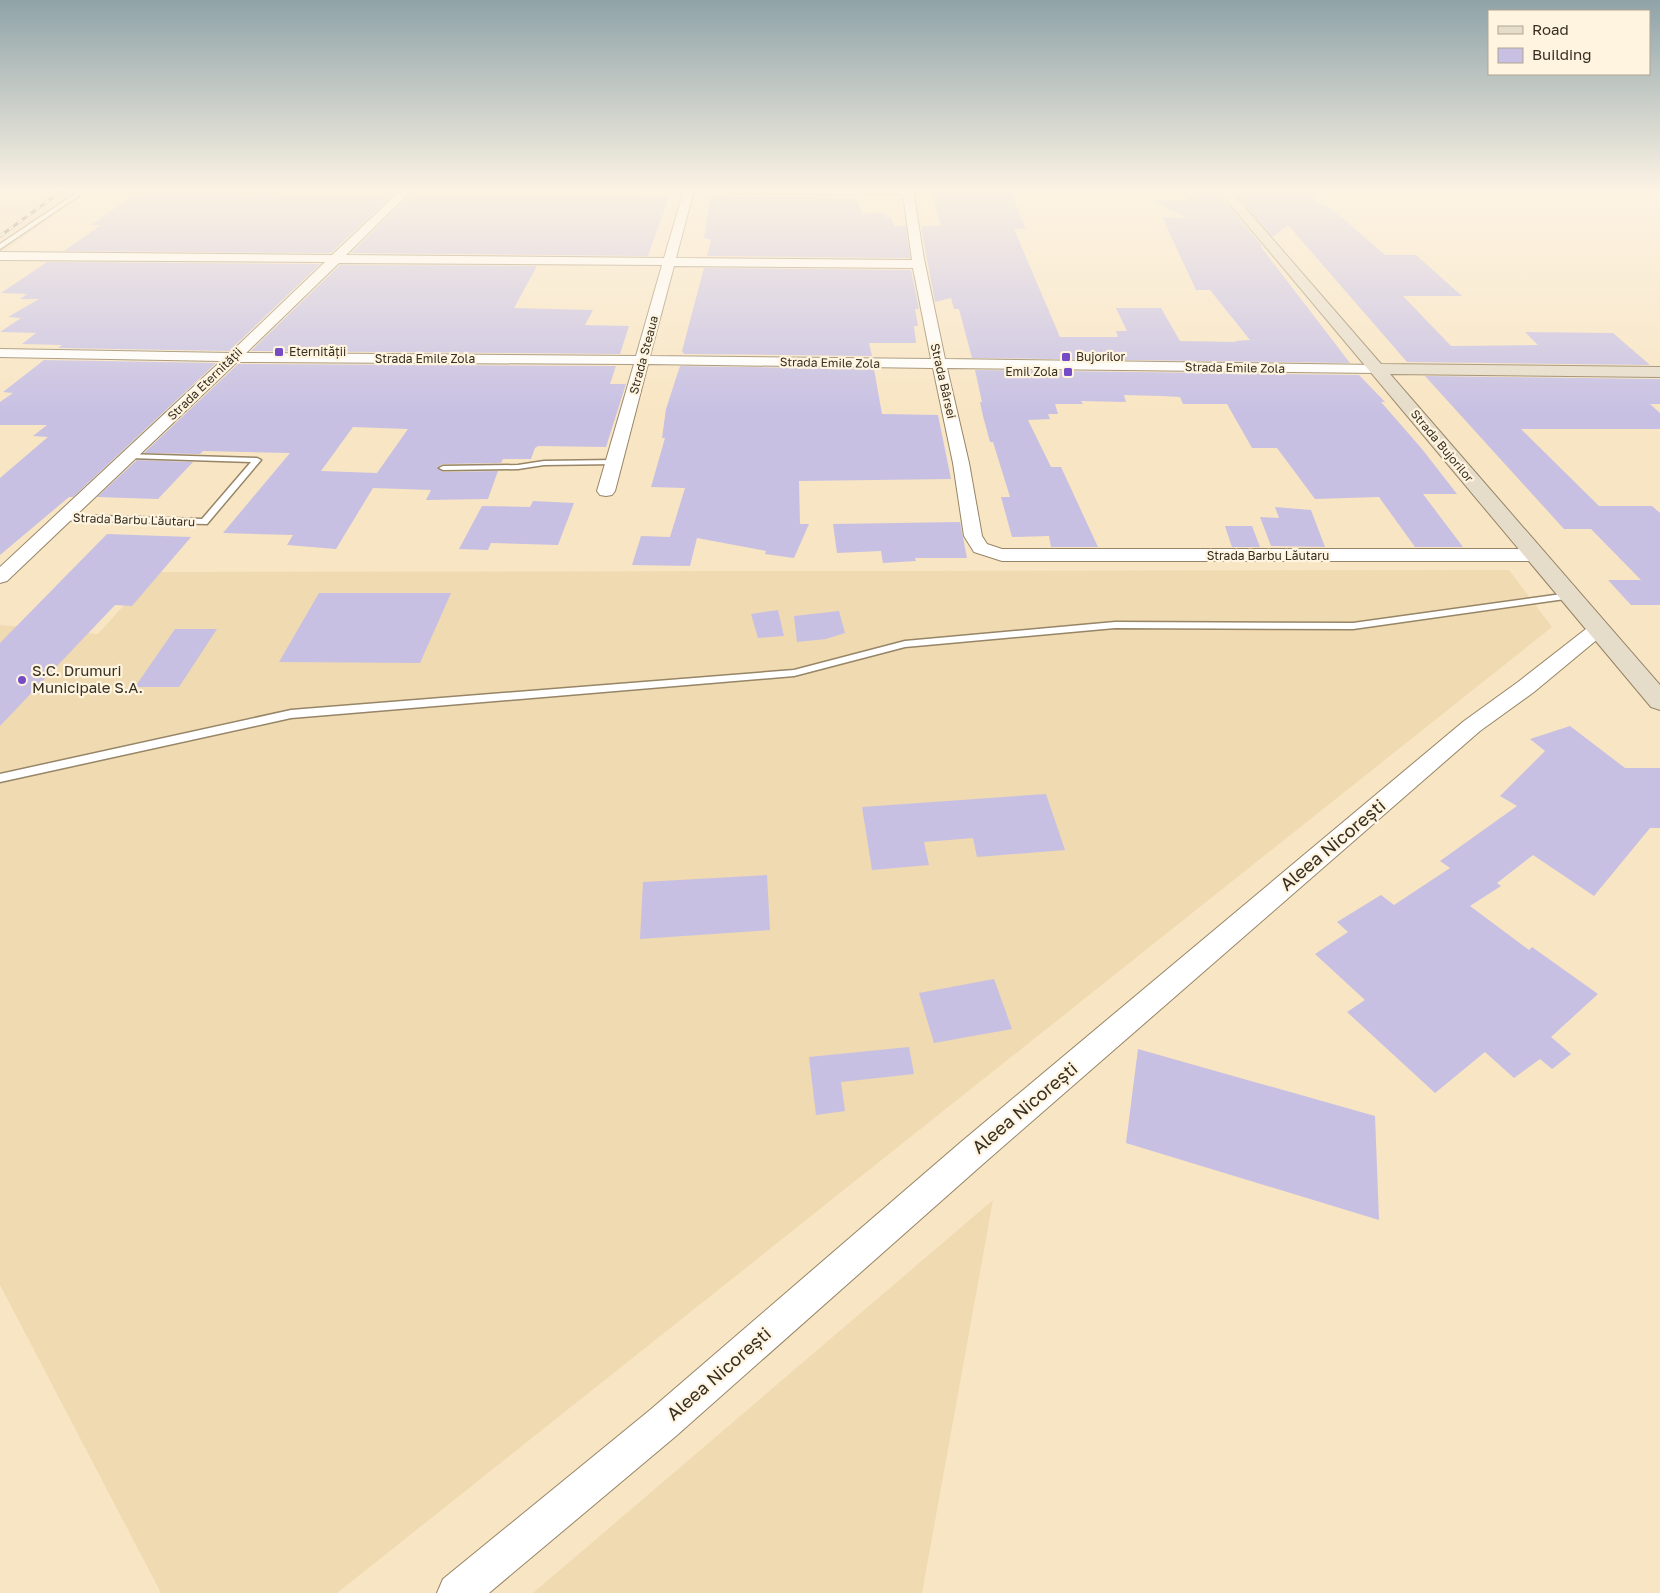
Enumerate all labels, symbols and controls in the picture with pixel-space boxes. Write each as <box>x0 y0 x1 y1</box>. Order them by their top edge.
legend <box>1488 10 1650 75</box>
text: Road <box>1532 20 1569 38</box>
text: Building <box>1532 45 1592 63</box>
street label: Strada Steaua <box>626 314 661 396</box>
street label: Strada Bârsei <box>928 342 959 420</box>
street label: Strada Eternității <box>164 344 245 423</box>
place label: Eternității <box>289 344 346 359</box>
marker: Eternității <box>273 346 285 358</box>
place label: Bujorilor <box>1076 349 1126 364</box>
street label: Strada Emile Zola <box>375 351 475 366</box>
marker: Bujorilor <box>1060 351 1072 363</box>
street label: Strada Emile Zola <box>780 354 880 371</box>
street label: Strada Emile Zola <box>1185 359 1285 376</box>
place label: Emil Zola <box>1005 364 1058 379</box>
marker: Emil Zola <box>1062 366 1074 378</box>
street label: Strada Bujorilor <box>1408 406 1477 485</box>
street label: Strada Barbu Lăutaru <box>73 510 195 529</box>
street label: Strada Barbu Lăutaru <box>1207 548 1329 563</box>
place label: S.C. Drumuri Municipale S.A. <box>32 661 143 696</box>
marker: S.C. Drumuri Municipale S.A. <box>16 674 28 686</box>
street label: Aleea Nicorești <box>1275 794 1390 895</box>
street label: Aleea Nicorești <box>967 1057 1082 1158</box>
street label: Aleea Nicorești <box>662 1322 775 1424</box>

